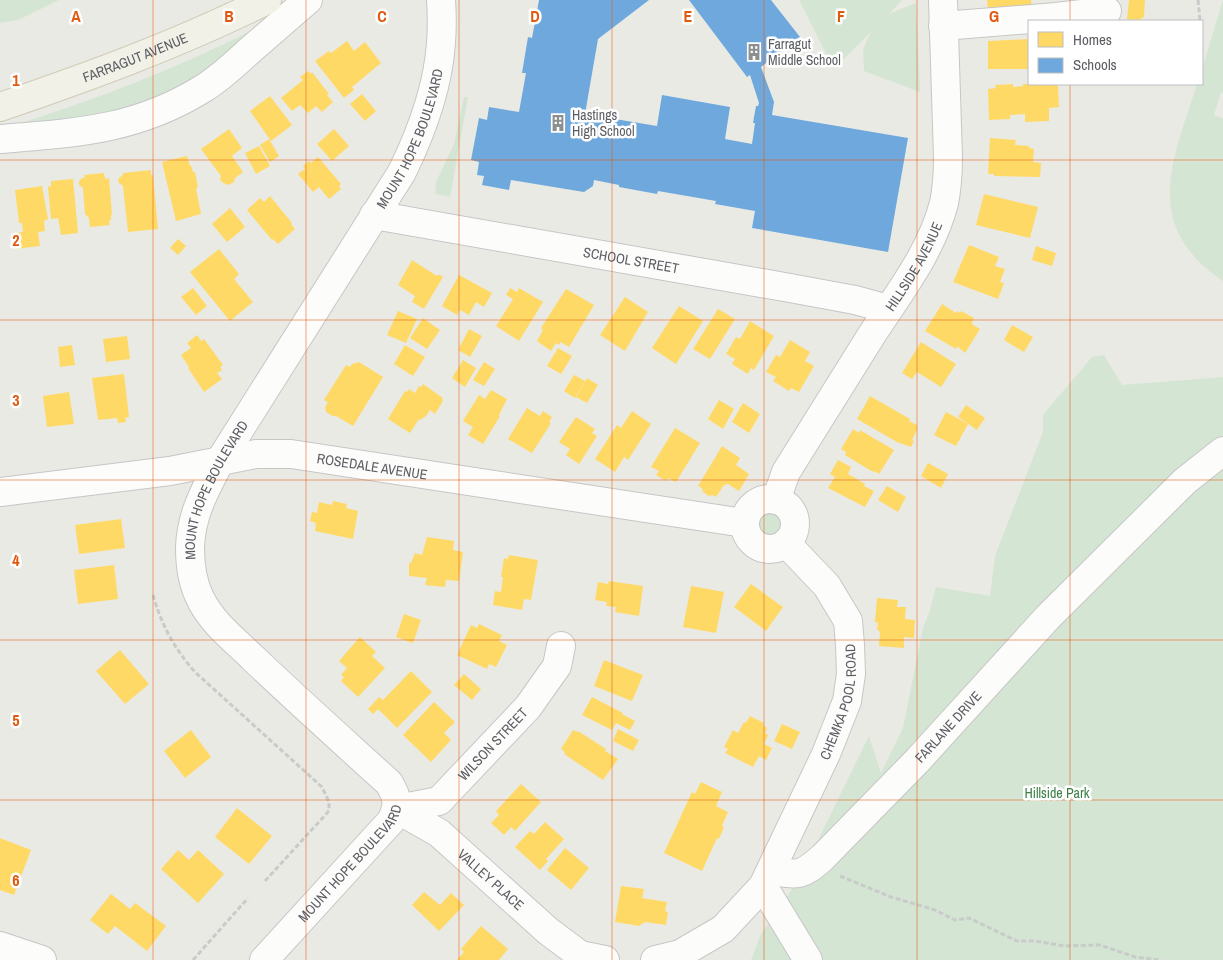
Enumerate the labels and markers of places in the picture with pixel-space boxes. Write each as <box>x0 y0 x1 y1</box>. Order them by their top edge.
place label: Farragut Middle School <box>768 35 841 69</box>
building icon: Farragut Middle School <box>744 42 764 62</box>
place label: Hastings High School <box>572 106 635 140</box>
building icon: Hastings High School <box>548 113 568 133</box>

